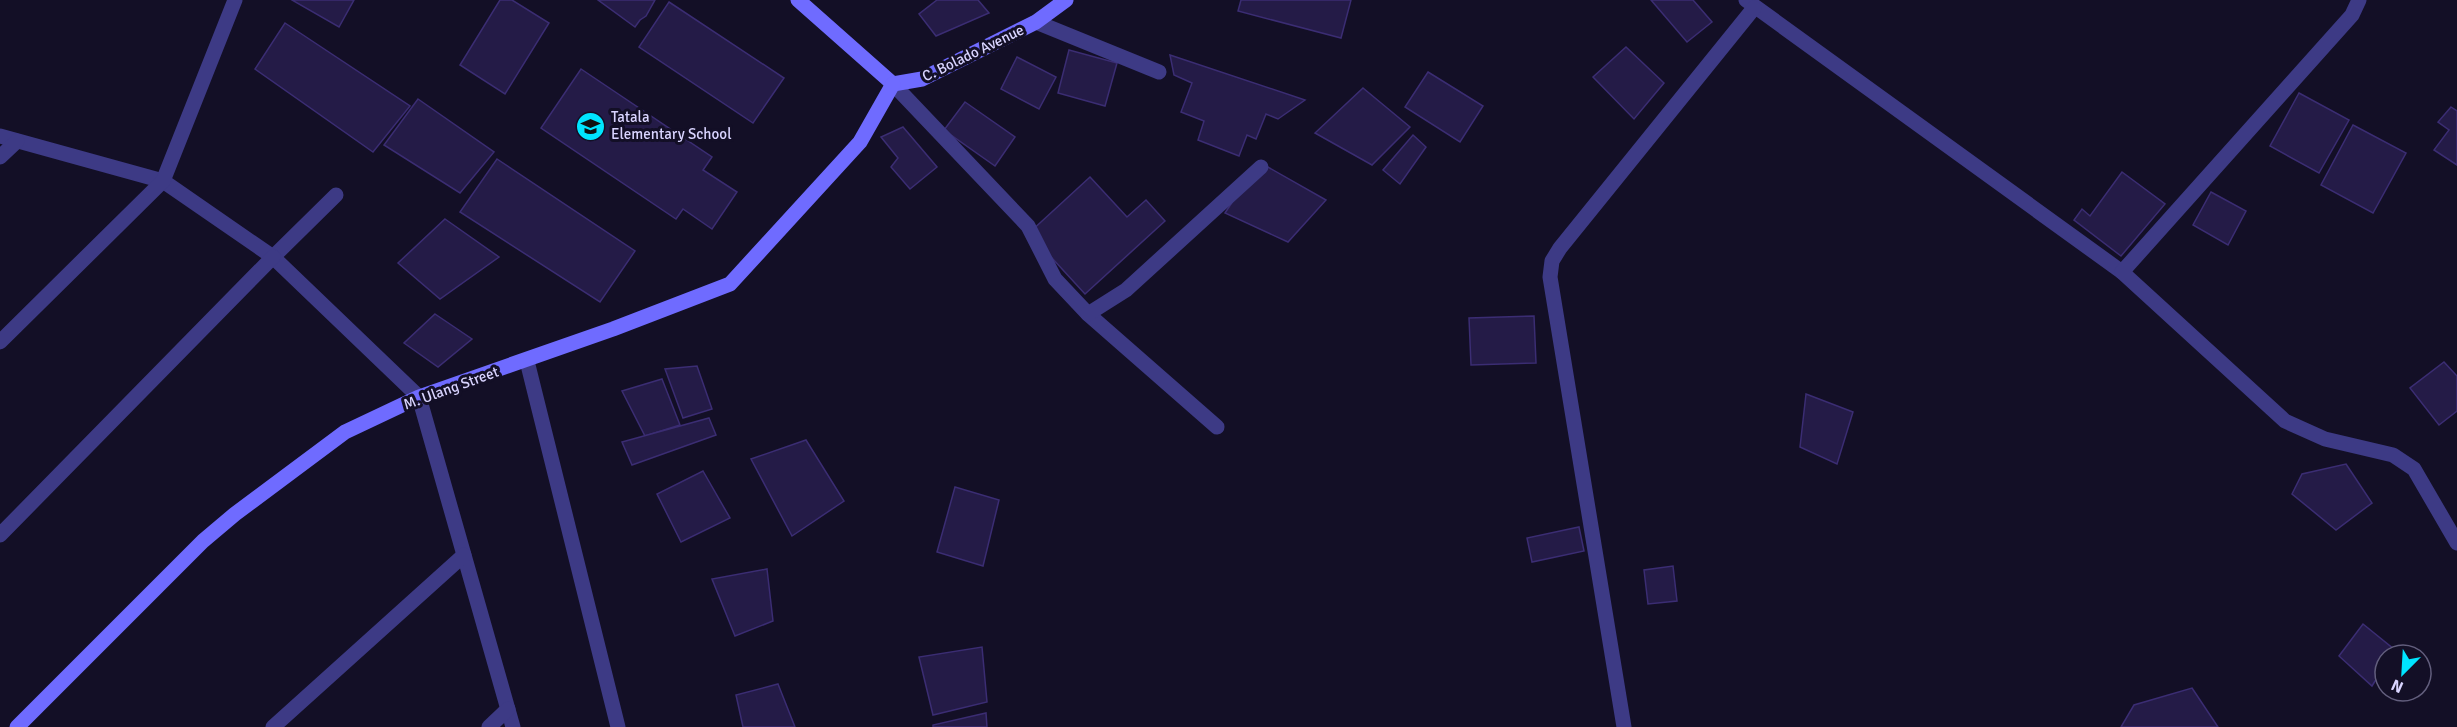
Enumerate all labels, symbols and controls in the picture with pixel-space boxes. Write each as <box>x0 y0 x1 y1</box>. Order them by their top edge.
street label: C. Bolado Avenue <box>919 21 1027 85</box>
place label: Tatala Elementary School <box>611 108 732 143</box>
school or university icon: Tatala Elementary School <box>574 110 606 142</box>
street label: M. Ulang Street <box>401 362 501 414</box>
north arrow <box>2373 643 2433 703</box>
text: N <box>2388 674 2406 697</box>

